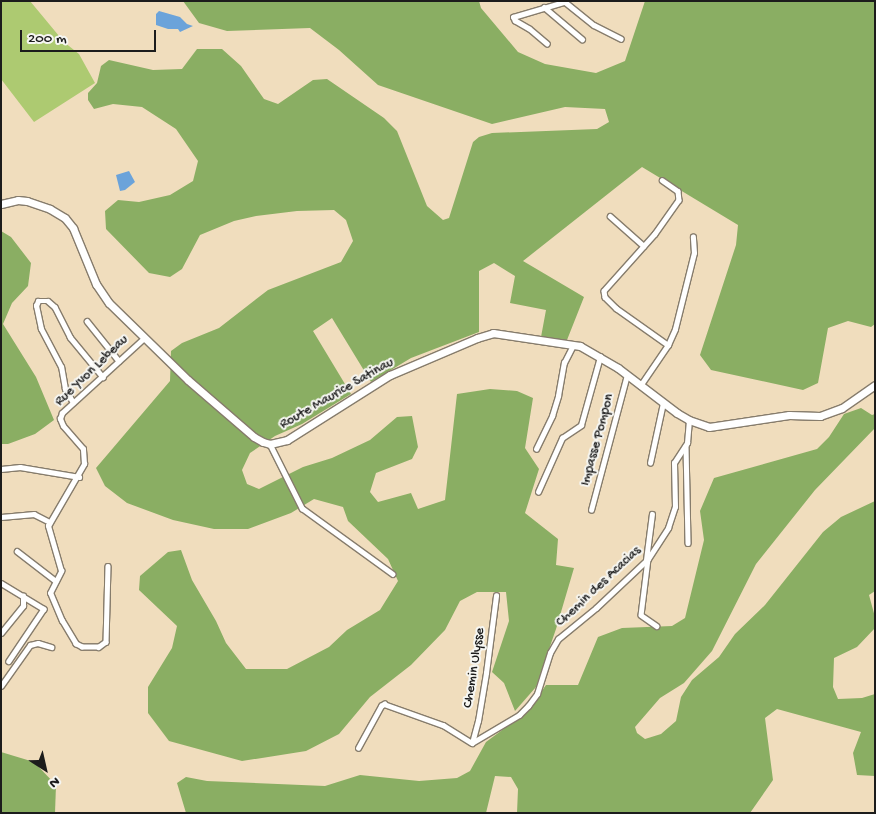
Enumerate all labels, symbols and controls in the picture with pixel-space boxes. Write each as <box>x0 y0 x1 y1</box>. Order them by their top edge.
scale bar <box>22 20 159 52</box>
text: 200 m <box>28 30 67 48</box>
street label: Rue Yvon Lebeau <box>52 332 132 410</box>
street label: Route Maurice Satinau <box>277 355 397 433</box>
street label: Impasse Pompon <box>578 392 618 488</box>
street label: Chemin des Acacias <box>553 543 645 631</box>
street label: Chemin Ulysse <box>460 627 490 709</box>
north arrow <box>20 744 70 794</box>
text: N <box>45 772 63 791</box>

